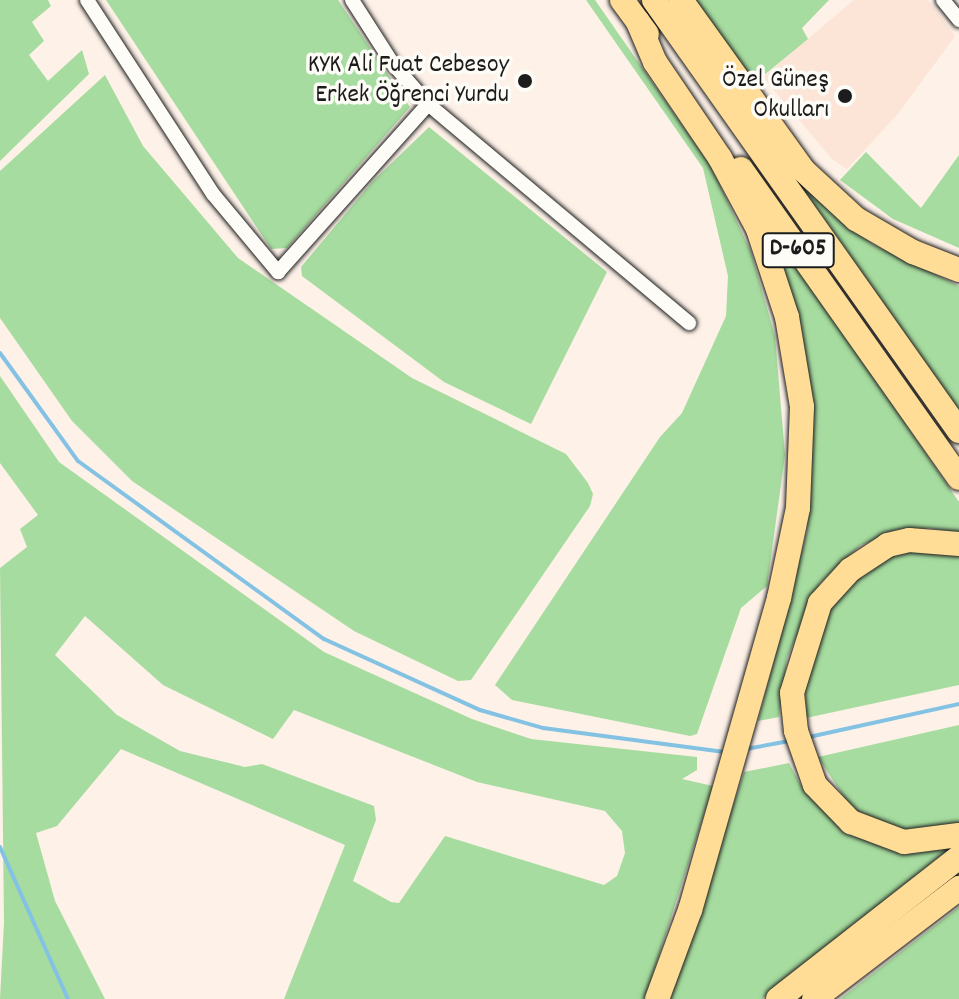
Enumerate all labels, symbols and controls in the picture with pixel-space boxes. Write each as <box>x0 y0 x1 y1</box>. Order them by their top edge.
place label: KYK Ali Fuat Cebesoy Erkek Öğrenci Yurdu <box>308 50 509 112</box>
place label: Özel Güneş Okulları <box>722 65 829 126</box>
marker: KYK Ali Fuat Cebesoy Erkek Öğrenci Yurdu <box>516 72 534 90</box>
marker: Özel Güneş Okulları <box>836 87 854 105</box>
road number: D-605 <box>760 230 836 270</box>

